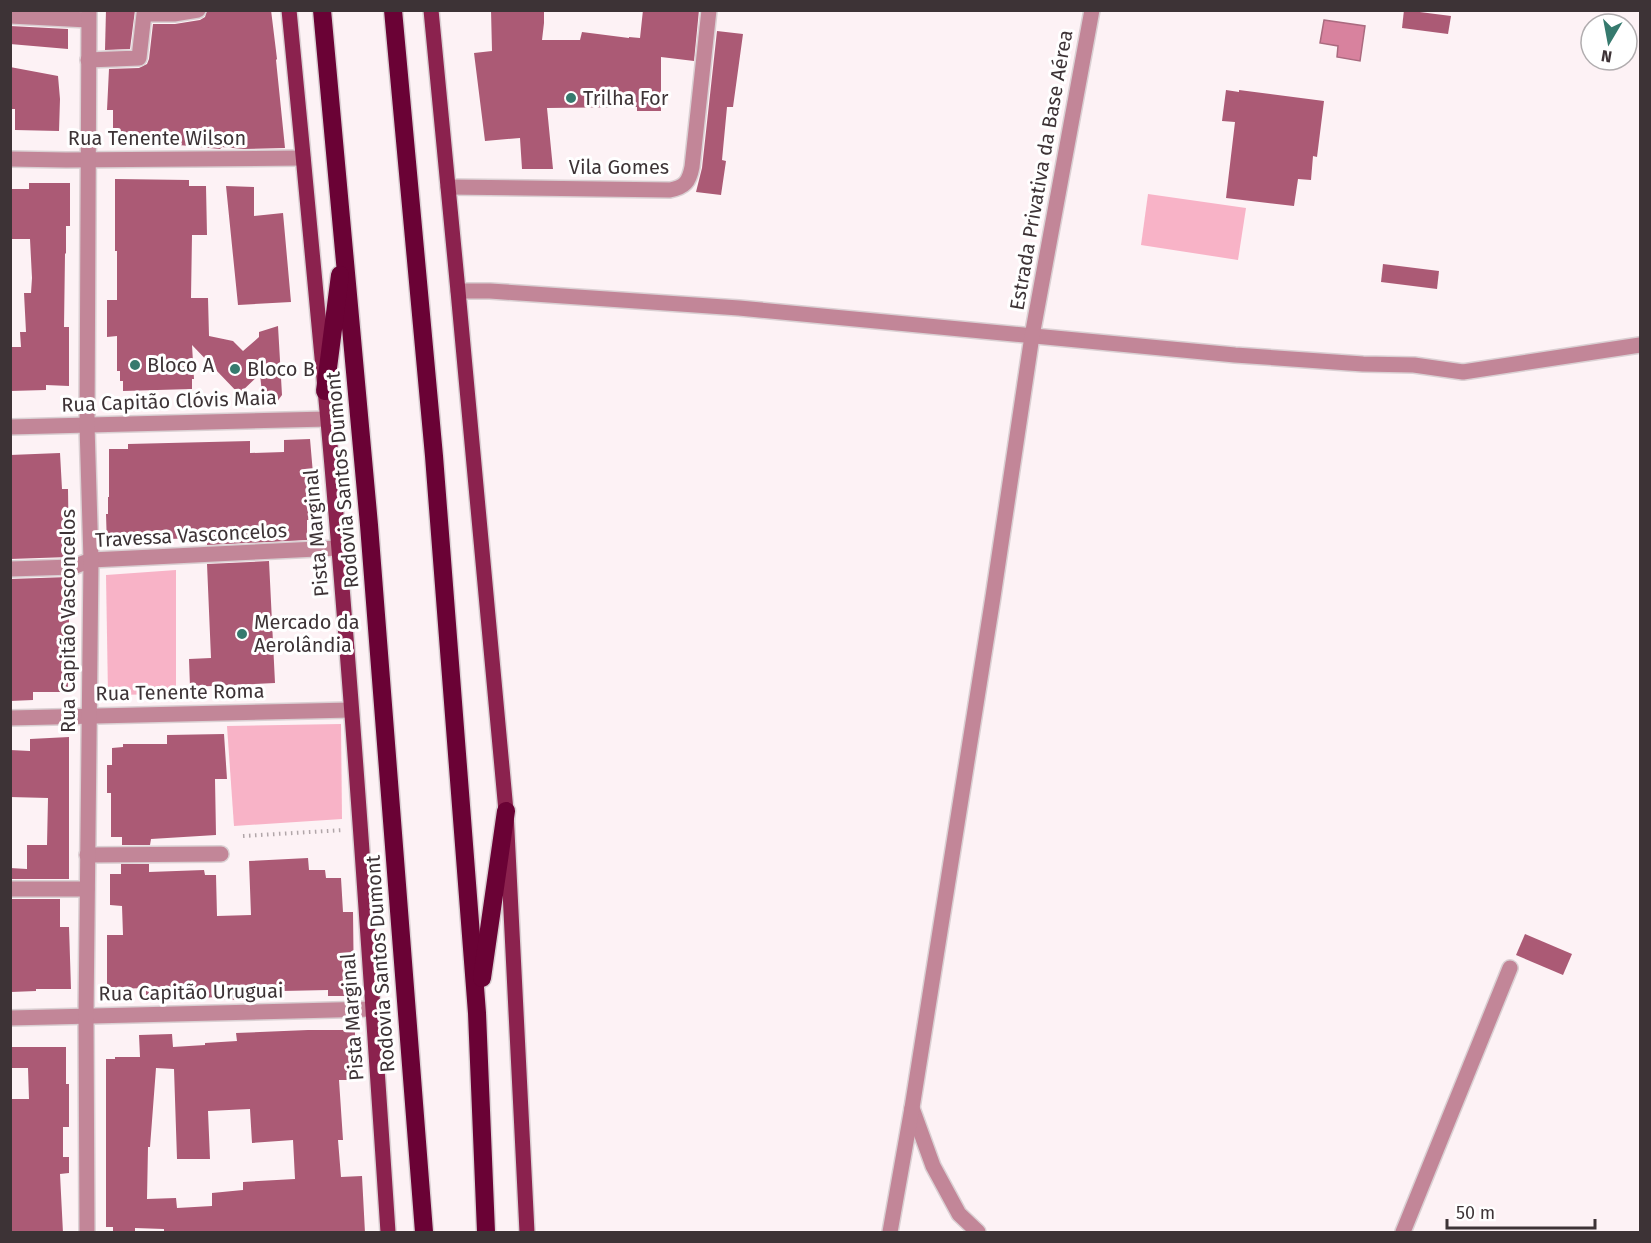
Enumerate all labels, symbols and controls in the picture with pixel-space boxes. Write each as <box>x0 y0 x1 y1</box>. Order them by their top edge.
north arrow <box>1579 12 1639 72</box>
street label: Estrada Privativa da Base Aérea <box>1004 28 1078 312</box>
text: N <box>1600 46 1613 67</box>
place label: Trilha For <box>583 86 669 110</box>
marker: Trilha For <box>564 91 578 105</box>
street label: Rua Tenente Wilson <box>68 126 246 150</box>
street label: Vila Gomes <box>569 155 669 179</box>
place label: Bloco A <box>147 353 215 377</box>
place label: Bloco B <box>247 357 315 381</box>
marker: Bloco A <box>128 358 142 372</box>
marker: Bloco B <box>228 362 242 376</box>
street label: Rodovia Santos Dumont <box>320 370 363 589</box>
street label: Rua Capitão Clóvis Maia <box>61 385 277 417</box>
street label: Pista Marginal <box>298 468 334 598</box>
street label: Rua Capitão Vasconcelos <box>56 509 80 733</box>
street label: Travessa Vasconcelos <box>94 518 288 552</box>
place label: Mercado da Aerolândia <box>254 610 360 657</box>
marker: Mercado da Aerolândia <box>235 627 249 641</box>
street label: Rua Tenente Roma <box>95 679 265 705</box>
street label: Rodovia Santos Dumont <box>360 854 400 1073</box>
street label: Pista Marginal <box>336 952 368 1082</box>
street label: Rua Capitão Uruguai <box>98 978 284 1006</box>
scale bar <box>1447 1192 1596 1230</box>
text: 50 m <box>1456 1202 1495 1224</box>

